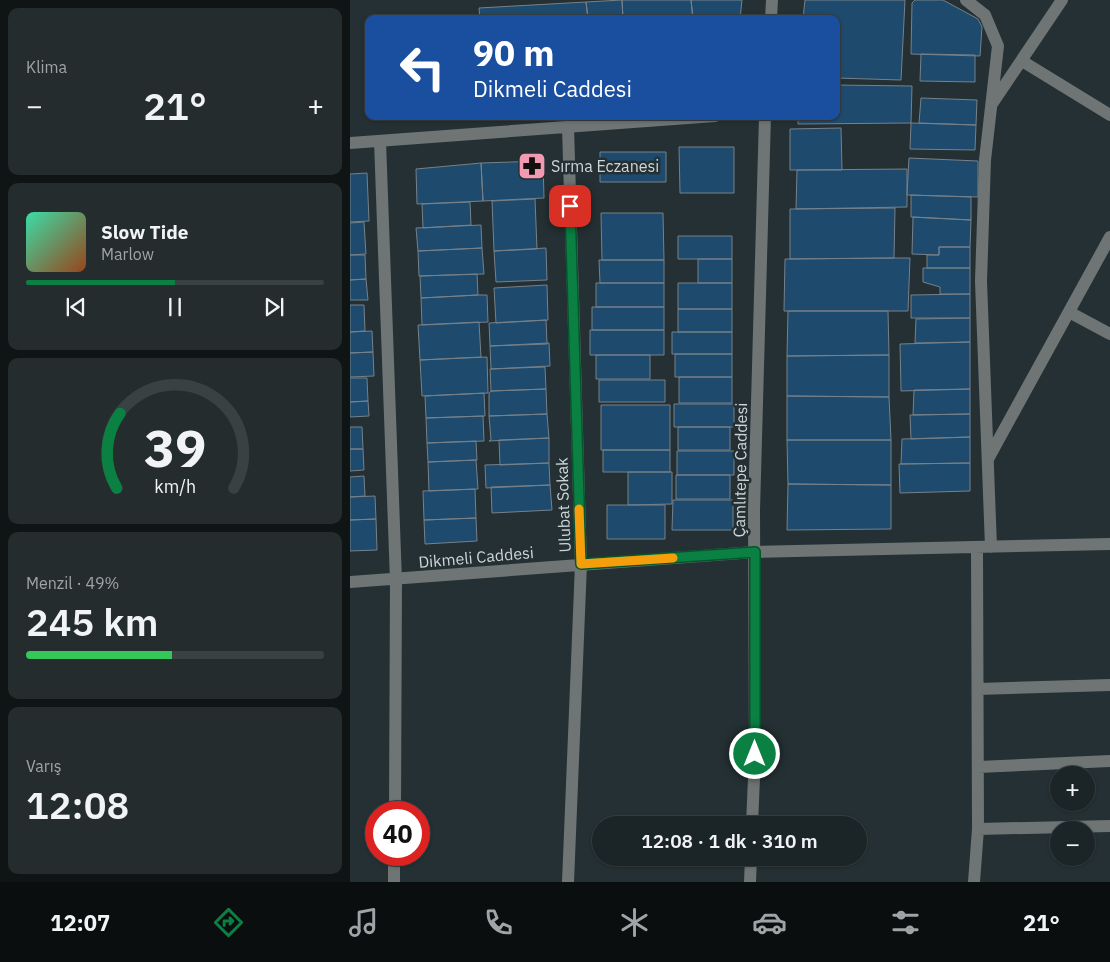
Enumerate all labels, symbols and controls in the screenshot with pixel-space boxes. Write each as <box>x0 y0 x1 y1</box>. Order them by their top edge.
text: 90 m <box>473 30 555 76</box>
icon: left <box>390 35 455 100</box>
text: Klima <box>26 57 67 77</box>
text: Dikmeli Caddesi <box>473 74 632 103</box>
text: 21° <box>143 81 207 130</box>
text: − <box>26 87 43 124</box>
text: + <box>307 87 324 124</box>
pharmacy icon: Sırma Eczanesi <box>517 151 547 181</box>
place label: Sırma Eczanesi <box>551 156 659 176</box>
pin <box>549 185 591 227</box>
icon: arrive <box>556 192 584 220</box>
text: Slow Tide <box>101 220 188 244</box>
text: Marlow <box>101 244 154 264</box>
icon: previous <box>62 293 90 321</box>
icon: pause <box>161 293 189 321</box>
icon: next <box>260 293 288 321</box>
street label: Çamlıtepe Caddesi <box>729 403 751 537</box>
text: 39 <box>144 414 206 481</box>
street label: Ulubat Sokak <box>551 457 575 553</box>
text: km/h <box>154 475 196 498</box>
street label: Dikmeli Caddesi <box>418 542 534 572</box>
text: Menzil · 49% <box>26 573 119 593</box>
text: 245 km <box>26 597 158 646</box>
position arrow <box>728 727 780 779</box>
text: Varış <box>26 756 61 776</box>
map controls <box>1050 766 1095 866</box>
button: + <box>1050 766 1095 811</box>
text: 12:08 <box>26 780 129 829</box>
speed limit sign: 40 <box>365 801 430 866</box>
button: − <box>1050 821 1095 866</box>
text: 12:08 · 1 dk · 310 m <box>641 829 818 853</box>
icon: directions <box>211 905 246 940</box>
icon: music <box>346 905 381 940</box>
icon: phone <box>481 905 516 940</box>
icon: climate <box>617 905 652 940</box>
icon: car <box>752 905 787 940</box>
icon: filters <box>888 905 923 940</box>
text: 12:07 <box>50 908 110 937</box>
text: 21° <box>1023 908 1060 937</box>

